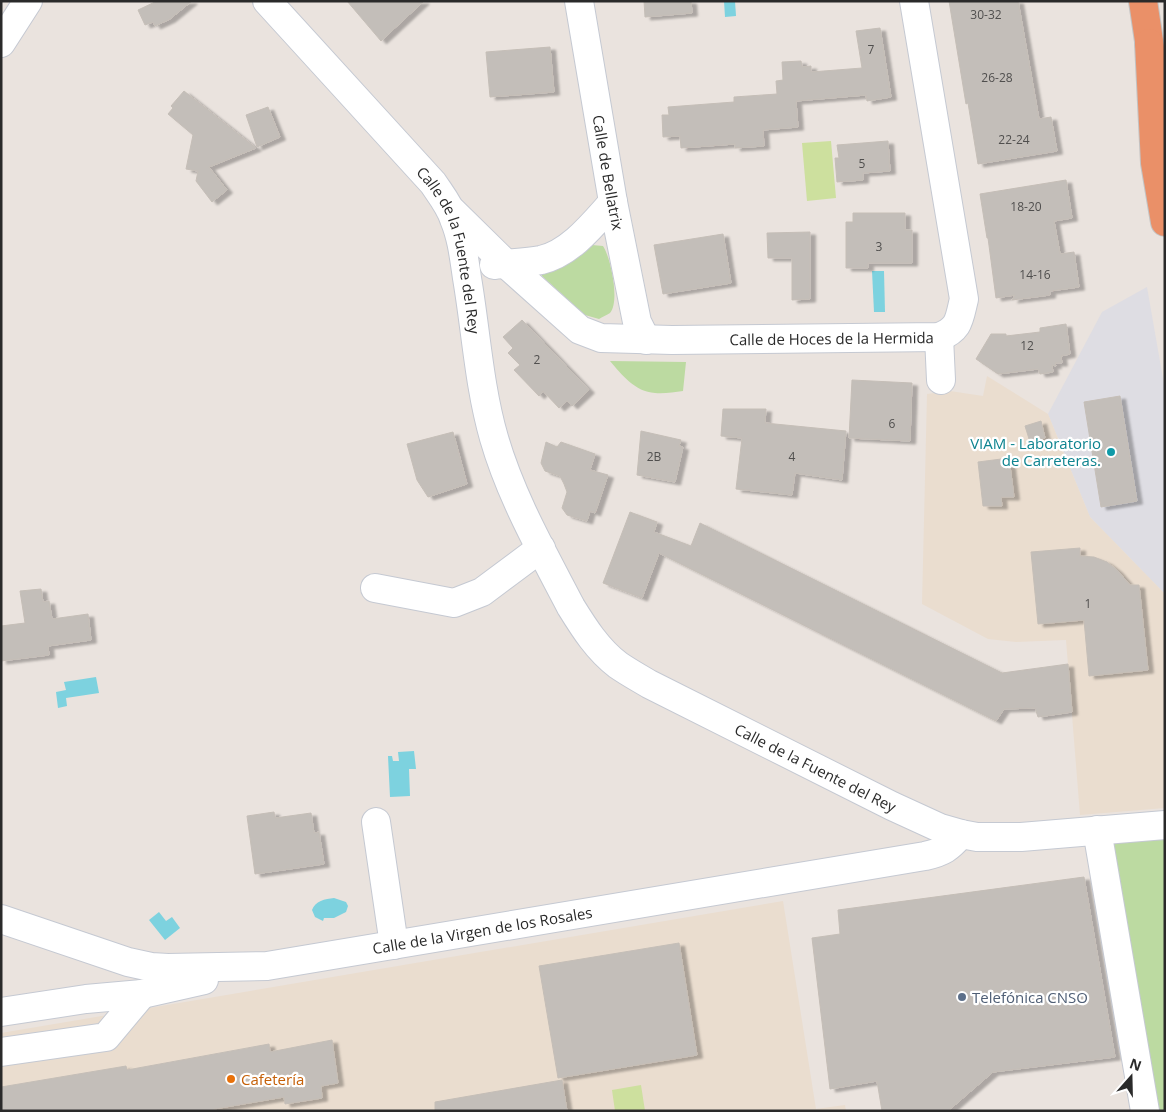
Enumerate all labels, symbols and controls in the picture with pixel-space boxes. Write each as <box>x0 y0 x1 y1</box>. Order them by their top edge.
house number: 30-32 <box>970 6 1002 23</box>
house number: 7 <box>868 41 875 58</box>
house number: 26-28 <box>981 69 1013 86</box>
street label: Calle de Bellatrix <box>588 113 628 232</box>
house number: 22-24 <box>998 131 1030 148</box>
house number: 5 <box>859 155 866 172</box>
street label: Calle de la Fuente del Rey <box>413 162 485 336</box>
house number: 18-20 <box>1010 198 1042 215</box>
house number: 3 <box>876 238 883 255</box>
house number: 14-16 <box>1019 266 1051 283</box>
street label: Calle de Hoces de la Hermida <box>729 327 934 349</box>
house number: 12 <box>1020 337 1034 354</box>
house number: 2 <box>534 351 541 368</box>
house number: 6 <box>889 415 896 432</box>
place label: VIAM - Laboratorio de Carreteras. <box>970 433 1101 470</box>
marker: VIAM - Laboratorio de Carreteras. <box>1105 446 1117 458</box>
house number: 2B <box>647 448 662 465</box>
house number: 4 <box>789 448 796 465</box>
house number: 1 <box>1085 595 1091 612</box>
street label: Calle de la Fuente del Rey <box>731 719 900 817</box>
street label: Calle de la Virgen de los Rosales <box>371 902 594 958</box>
place label: Telefónica CNSO <box>972 987 1088 1007</box>
marker: Telefónica CNSO <box>956 991 968 1003</box>
north arrow <box>1106 1052 1156 1102</box>
text: N <box>1127 1053 1144 1075</box>
place label: Cafetería <box>241 1069 304 1089</box>
marker: Cafetería <box>225 1073 237 1085</box>

